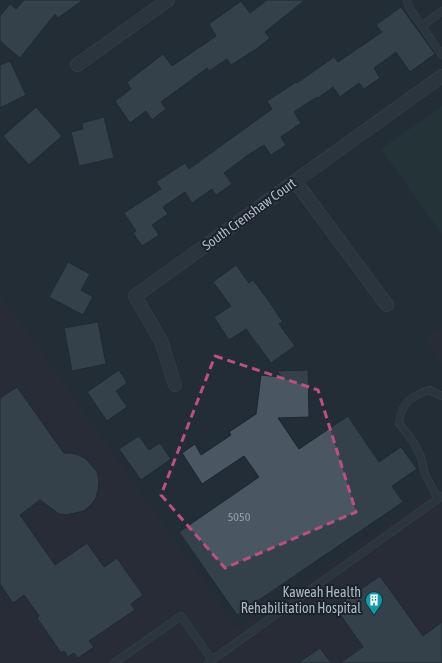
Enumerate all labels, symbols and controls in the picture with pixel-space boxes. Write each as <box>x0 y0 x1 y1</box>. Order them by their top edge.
street label: South Crenshaw Court <box>199 175 299 253</box>
house number: 5050 <box>228 510 251 524</box>
place label: Kaweah Health Rehabilitation Hospital <box>241 584 361 616</box>
building icon: Kaweah Health Rehabilitation Hospital <box>364 590 384 615</box>

